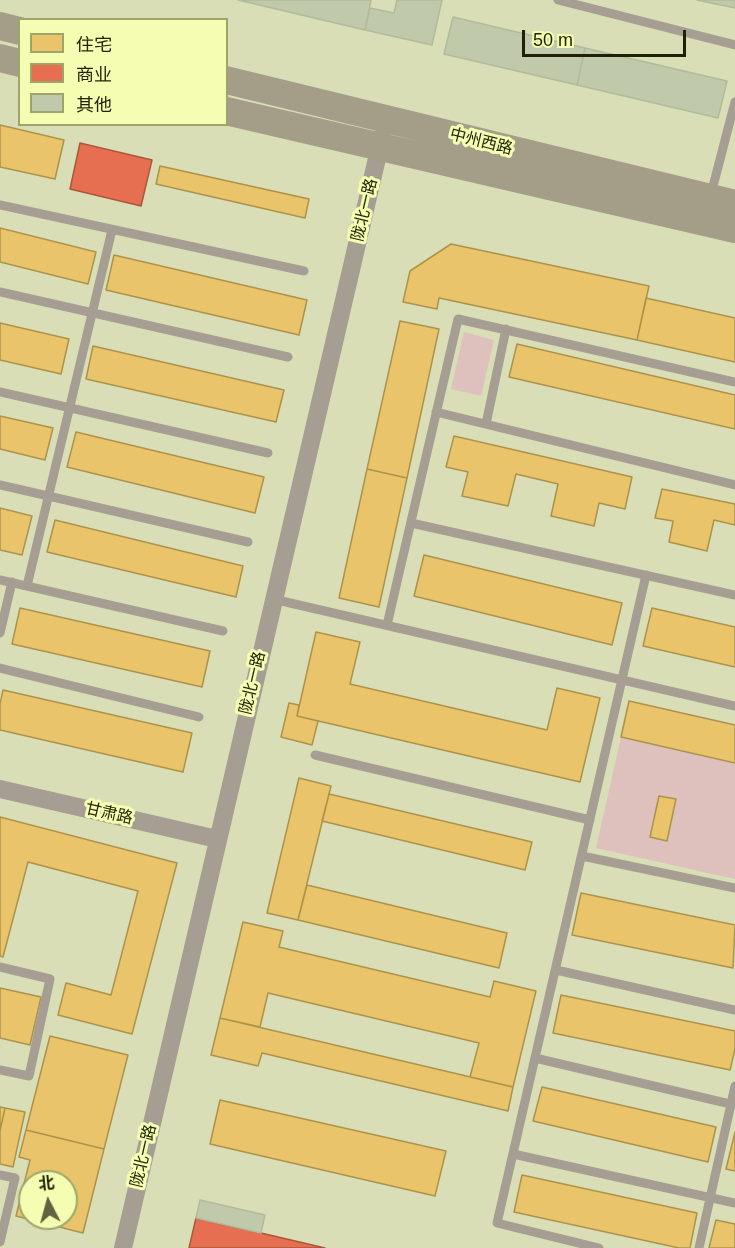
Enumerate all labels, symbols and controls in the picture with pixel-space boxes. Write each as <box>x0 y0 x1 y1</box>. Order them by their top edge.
legend <box>18 18 228 126</box>
scale bar <box>525 18 688 56</box>
text: 50 m <box>533 30 573 50</box>
text: 住宅 <box>76 35 112 55</box>
text: 商业 <box>76 65 112 85</box>
text: 其他 <box>76 95 112 115</box>
street label: 中州西路 <box>448 125 514 159</box>
street label: 陇北一路 <box>348 177 382 243</box>
street label: 陇北一路 <box>236 650 270 716</box>
street label: 甘肃路 <box>83 799 135 829</box>
street label: 陇北一路 <box>127 1123 161 1189</box>
north arrow <box>18 1170 78 1230</box>
text: 北 <box>37 1174 55 1193</box>

